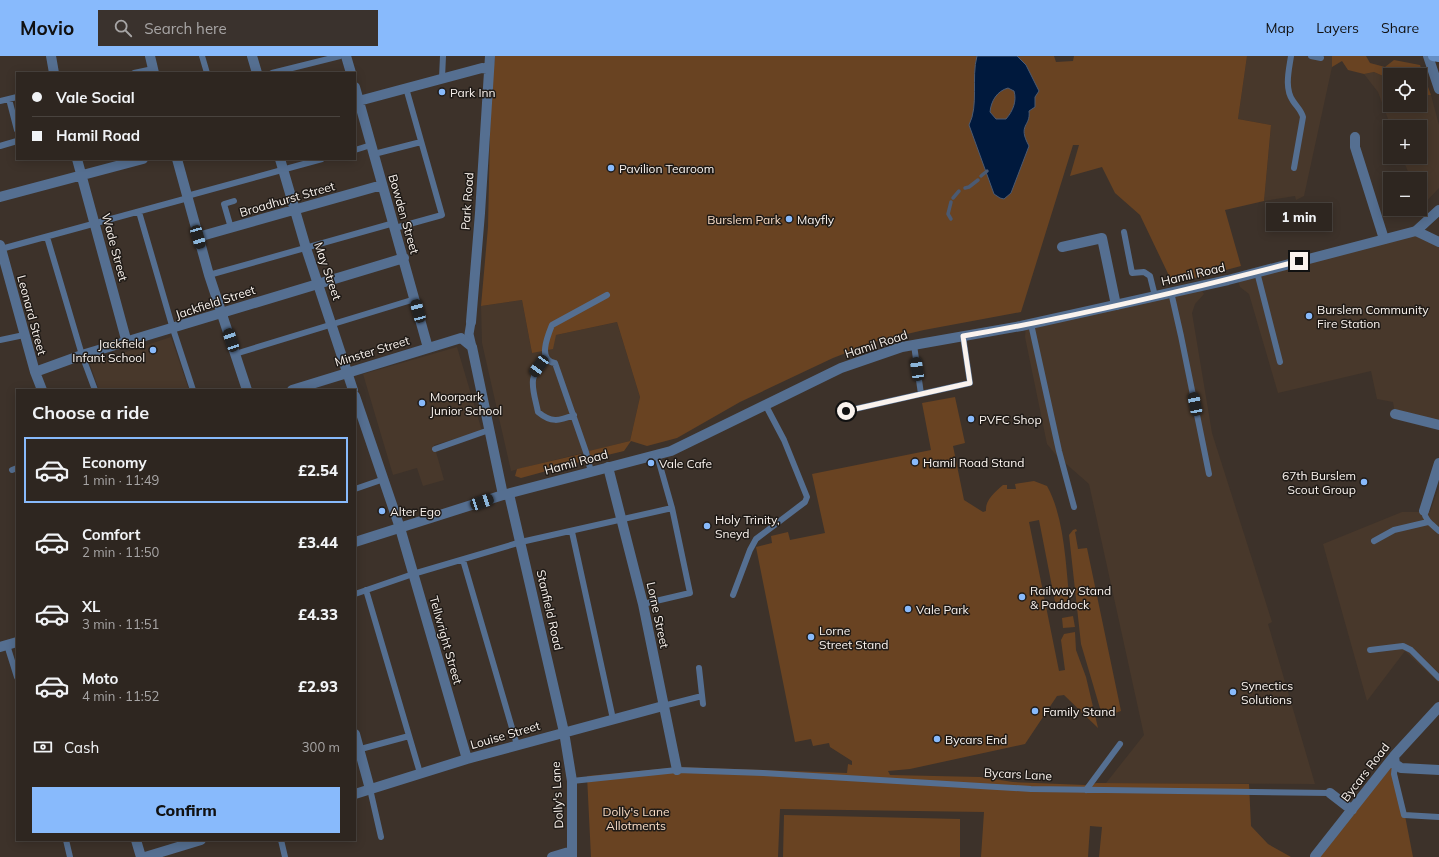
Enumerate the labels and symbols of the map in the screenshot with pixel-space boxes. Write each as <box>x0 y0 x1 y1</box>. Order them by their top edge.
place label: Park Inn <box>450 85 496 100</box>
marker: Park Inn <box>437 87 447 97</box>
place label: Pavilion Tearoom <box>619 161 714 176</box>
marker: Pavilion Tearoom <box>606 163 616 173</box>
street label: Bowden Street <box>385 172 423 256</box>
street label: Park Road <box>458 172 476 230</box>
street label: Broadhurst Street <box>238 178 336 220</box>
callout: 1 min <box>1266 203 1332 231</box>
street label: Wade Street <box>99 211 131 283</box>
park label: Burslem Park <box>707 212 782 227</box>
place label: Mayfly <box>797 212 835 227</box>
marker: Mayfly <box>784 214 794 224</box>
car <box>189 224 207 250</box>
street label: May Street <box>311 240 345 302</box>
route end <box>1290 252 1308 270</box>
street label: Hamil Road <box>1160 259 1226 289</box>
street label: Leonard Street <box>14 274 50 356</box>
street label: Jackfield Street <box>173 282 257 322</box>
car <box>409 298 427 324</box>
place label: Burslem Community Fire Station <box>1317 302 1429 331</box>
marker: Burslem Community Fire Station <box>1304 311 1314 321</box>
car <box>222 327 240 353</box>
street label: Hamil Road <box>843 327 909 361</box>
street label: Minster Street <box>333 333 411 369</box>
place label: Jackfield Infant School <box>72 336 145 365</box>
marker: Jackfield Infant School <box>148 345 158 355</box>
car <box>527 353 551 379</box>
car <box>909 356 925 382</box>
place label: Moorpark Junior School <box>430 389 502 418</box>
car <box>1187 391 1203 417</box>
marker: Moorpark Junior School <box>417 398 427 408</box>
route start <box>837 402 855 420</box>
place label: PVFC Shop <box>979 412 1042 427</box>
marker: PVFC Shop <box>966 414 976 424</box>
street label: Hamil Road <box>543 446 609 478</box>
place label: Hamil Road Stand <box>923 455 1024 470</box>
place label: Vale Cafe <box>659 456 712 471</box>
marker: Hamil Road Stand <box>910 457 920 467</box>
marker: Vale Cafe <box>646 458 656 468</box>
place label: 67th Burslem Scout Group <box>1282 468 1356 497</box>
marker: 67th Burslem Scout Group <box>1359 477 1369 487</box>
car <box>469 492 495 512</box>
place label: Alter Ego <box>390 504 441 519</box>
marker: Alter Ego <box>377 506 387 516</box>
place label: Holy Trinity, Sneyd <box>715 512 780 541</box>
marker: Holy Trinity, Sneyd <box>702 521 712 531</box>
street label: Stanfield Road <box>533 568 567 652</box>
street label: Lorne Street <box>644 580 672 650</box>
place label: Railway Stand & Paddock <box>1030 583 1111 612</box>
marker: Railway Stand & Paddock <box>1017 592 1027 602</box>
street label: Tellwright Street <box>426 594 466 686</box>
place label: Vale Park <box>916 602 969 617</box>
marker: Vale Park <box>903 604 913 614</box>
place label: Lorne Street Stand <box>819 623 888 652</box>
marker: Lorne Street Stand <box>806 632 816 642</box>
place label: Synectics Solutions <box>1241 678 1293 707</box>
marker: Synectics Solutions <box>1228 687 1238 697</box>
place label: Family Stand <box>1043 704 1116 719</box>
marker: Family Stand <box>1030 706 1040 716</box>
street label: Louise Street <box>468 718 542 752</box>
place label: Bycars End <box>945 732 1007 747</box>
marker: Bycars End <box>932 734 942 744</box>
street label: Bycars Road <box>1337 740 1393 804</box>
street label: Dolly's Lane <box>548 761 566 829</box>
street label: Bycars Lane <box>984 765 1052 783</box>
park label: Dolly's Lane Allotments <box>603 804 669 833</box>

